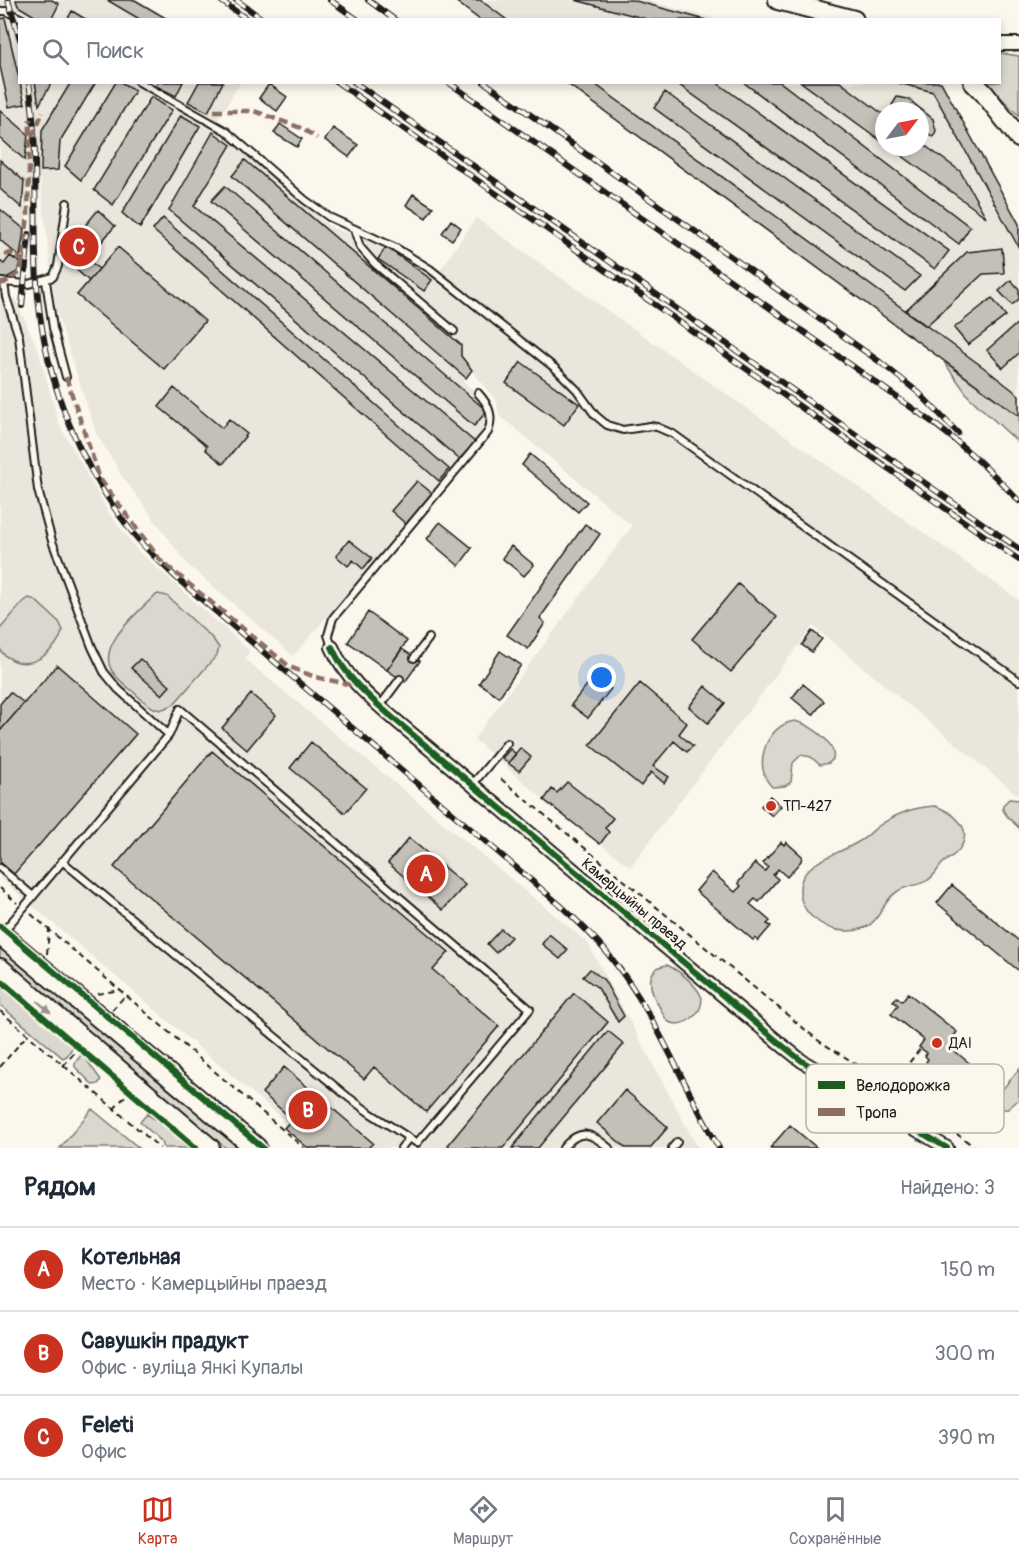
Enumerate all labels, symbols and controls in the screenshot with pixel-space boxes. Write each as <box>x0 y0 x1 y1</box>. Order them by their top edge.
search box <box>18 18 1001 84</box>
icon: search <box>39 35 72 68</box>
text: Поиск <box>87 37 144 65</box>
north arrow <box>875 102 929 156</box>
pin: C <box>60 224 98 270</box>
your location <box>587 663 616 692</box>
place label: ТП-427 <box>783 797 832 816</box>
marker: ТП-427 <box>764 799 778 813</box>
pin: A <box>406 852 446 896</box>
street label: Камерцыйны праезд <box>577 854 691 954</box>
one-way arrow <box>36 1000 51 1013</box>
place label: ДАІ <box>948 1034 972 1053</box>
marker: ДАІ <box>930 1036 944 1050</box>
legend <box>806 1064 1004 1133</box>
text: Велодорожка <box>856 1076 950 1096</box>
pin: B <box>288 1088 328 1132</box>
text: Тропа <box>856 1103 897 1123</box>
text: Рядом <box>24 1171 96 1203</box>
text: Найдено: 3 <box>900 1175 995 1200</box>
text: Котельная <box>81 1243 181 1271</box>
text: A <box>37 1257 50 1282</box>
text: 150 m <box>941 1257 995 1282</box>
text: Место · Камерцыйны праезд <box>81 1271 327 1296</box>
text: Савушкін прадукт <box>81 1327 248 1355</box>
text: B <box>38 1341 49 1366</box>
text: 300 m <box>934 1341 995 1366</box>
text: Офис · вуліца Янкі Купалы <box>81 1355 303 1380</box>
text: Feleti <box>81 1411 133 1439</box>
text: C <box>37 1425 50 1450</box>
text: 390 m <box>938 1425 995 1450</box>
text: Офис <box>81 1439 127 1464</box>
tab: Карта <box>138 1493 177 1549</box>
tab: Маршрут <box>453 1493 513 1549</box>
tab: Сохранённые <box>789 1493 881 1549</box>

